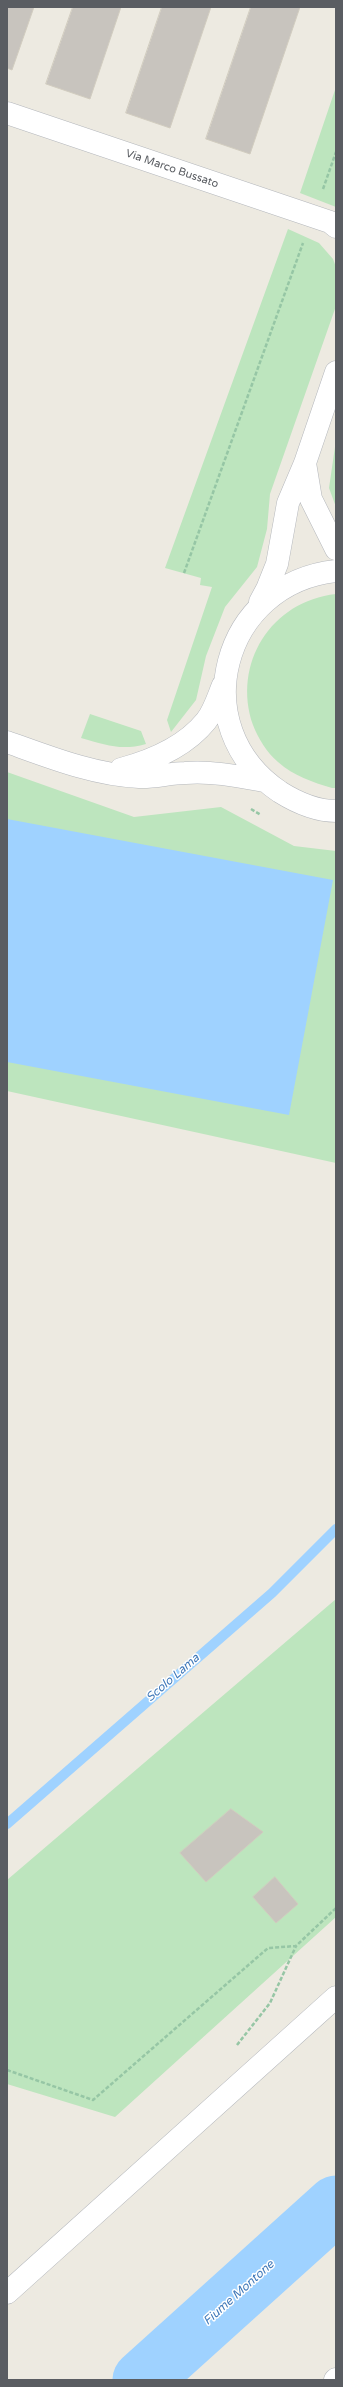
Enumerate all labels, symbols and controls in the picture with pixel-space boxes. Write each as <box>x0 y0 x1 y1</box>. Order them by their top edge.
street label: Via Marco Bussato <box>124 147 220 191</box>
water label: Scolo Lama <box>143 1651 203 1705</box>
water label: Fiume Montone <box>201 2257 277 2329</box>

